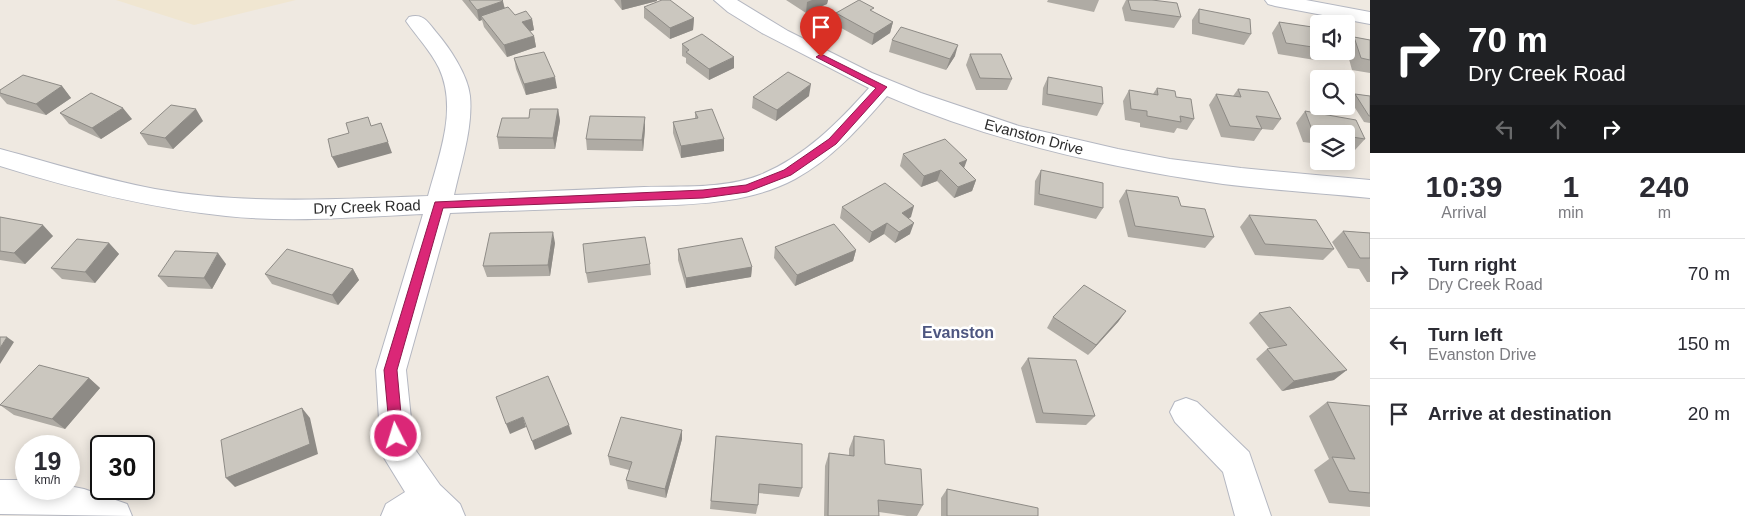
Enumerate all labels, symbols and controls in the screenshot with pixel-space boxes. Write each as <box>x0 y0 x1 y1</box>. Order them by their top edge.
pin <box>800 6 842 57</box>
icon: arrive <box>807 13 835 41</box>
map controls <box>1310 15 1355 170</box>
button: sound <box>1310 15 1355 60</box>
icon: right <box>1385 20 1450 85</box>
text: 70 m <box>1468 20 1548 59</box>
text: Dry Creek Road <box>1468 61 1626 86</box>
button: search <box>1310 70 1355 115</box>
street label: Evanston Drive <box>983 115 1085 158</box>
icon: left <box>1491 115 1519 143</box>
icon: ahead <box>1544 115 1572 143</box>
icon: right <box>1597 115 1625 143</box>
button: layers <box>1310 125 1355 170</box>
text: 10:39 <box>1426 170 1502 203</box>
text: 1 <box>1562 170 1579 203</box>
text: 240 <box>1639 170 1689 203</box>
street label: Dry Creek Road <box>313 196 421 217</box>
text: Arrival <box>1441 204 1487 221</box>
text: min <box>1558 204 1584 221</box>
text: m <box>1658 204 1671 221</box>
text: Turn right <box>1428 254 1516 275</box>
icon: right <box>1385 260 1413 288</box>
text: 70 m <box>1688 263 1730 284</box>
text: Dry Creek Road <box>1428 276 1543 293</box>
district label: Evanston <box>922 324 994 341</box>
text: Turn left <box>1428 324 1503 345</box>
icon: left <box>1385 330 1413 358</box>
text: 150 m <box>1677 333 1730 354</box>
text: Evanston Drive <box>1428 346 1537 363</box>
icon: arrive <box>1385 400 1413 428</box>
text: Arrive at destination <box>1428 403 1612 424</box>
text: 20 m <box>1688 403 1730 424</box>
position arrow <box>369 409 421 461</box>
speed limit sign: 30 <box>90 435 155 500</box>
text: 19 <box>34 447 61 475</box>
text: km/h <box>34 473 61 487</box>

